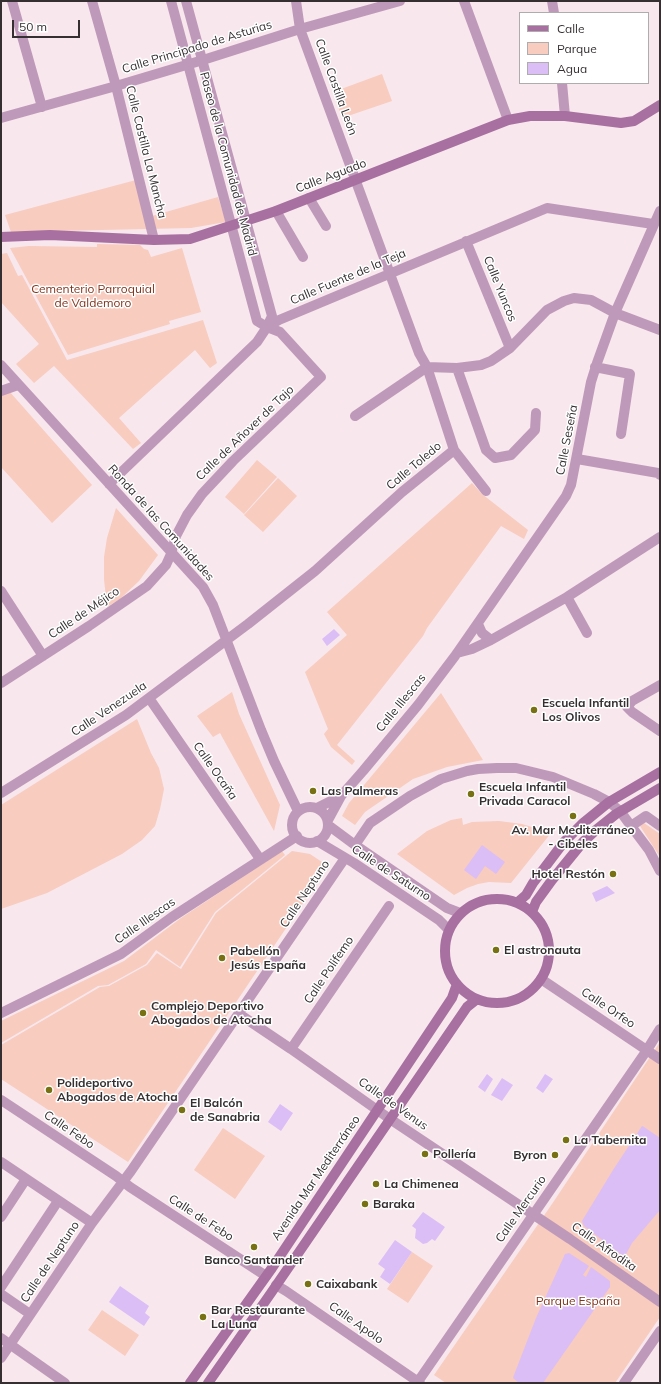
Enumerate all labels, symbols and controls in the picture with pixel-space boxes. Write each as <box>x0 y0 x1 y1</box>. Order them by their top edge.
scale bar <box>14 12 82 38</box>
legend <box>519 12 649 84</box>
street label: Calle Principado de Asturias <box>120 17 274 77</box>
text: 50 m <box>19 19 47 34</box>
text: Calle <box>557 21 584 36</box>
street label: Calle Castilla León <box>312 37 360 137</box>
text: Parque <box>557 41 597 56</box>
text: Agua <box>557 61 587 76</box>
street label: Paseo de la Comunidad de Madrid <box>196 70 260 258</box>
street label: Calle Castilla La Mancha <box>123 84 169 220</box>
street label: Calle Aguado <box>294 156 368 196</box>
street label: Calle Fuente de la Teja <box>288 246 408 308</box>
street label: Calle Yuncos <box>480 254 520 324</box>
park label: Cementerio Parroquial de Valdemoro <box>31 282 155 310</box>
street label: Calle de Añover de Tajo <box>193 383 297 483</box>
street label: Calle Seseña <box>553 404 581 476</box>
street label: Calle Toledo <box>384 439 444 493</box>
street label: Ronda de las Comunidades <box>105 462 217 584</box>
street label: Calle de Méjico <box>46 584 122 642</box>
street label: Calle Illescas <box>373 671 429 735</box>
street label: Calle Venezuela <box>68 678 150 740</box>
place label: Escuela Infantil Los Olivos <box>542 696 629 724</box>
marker: Escuela Infantil Los Olivos <box>529 705 539 715</box>
street label: Calle Ocaña <box>190 739 240 803</box>
place label: Escuela Infantil Privada Caracol <box>479 780 570 808</box>
place label: Las Palmeras <box>321 784 398 798</box>
marker: Las Palmeras <box>308 786 318 796</box>
marker: Escuela Infantil Privada Caracol <box>466 789 476 799</box>
marker: Av. Mar Mediterráneo - Cibeles <box>568 811 578 821</box>
place label: Av. Mar Mediterráneo - Cibeles <box>511 823 635 851</box>
street label: Calle de Saturno <box>349 842 433 904</box>
street label: Calle Neptuno <box>277 858 333 930</box>
place label: Hotel Restón <box>532 867 605 881</box>
marker: Hotel Restón <box>608 869 618 879</box>
street label: Calle Illescas <box>112 895 178 947</box>
street label: Calle Polifemo <box>301 933 357 1007</box>
place label: El astronauta <box>504 943 581 957</box>
place label: Pabellón Jesús España <box>230 944 306 972</box>
marker: El astronauta <box>491 945 501 955</box>
marker: Pabellón Jesús España <box>217 953 227 963</box>
street label: Calle Orfeo <box>578 985 638 1031</box>
place label: Complejo Deportivo Abogados de Atocha <box>151 999 272 1027</box>
marker: Complejo Deportivo Abogados de Atocha <box>138 1008 148 1018</box>
street label: Calle de Venus <box>355 1075 431 1133</box>
place label: Polideportivo Abogados de Atocha <box>57 1076 178 1104</box>
marker: Polideportivo Abogados de Atocha <box>44 1085 54 1095</box>
place label: El Balcón de Sanabria <box>190 1096 260 1124</box>
marker: El Balcón de Sanabria <box>177 1105 187 1115</box>
street label: Calle Febo <box>41 1108 97 1152</box>
street label: Avenida Mar Mediterráneo <box>269 1113 363 1243</box>
place label: La Tabernita <box>574 1133 646 1147</box>
marker: La Tabernita <box>561 1135 571 1145</box>
place label: Pollería <box>433 1147 476 1161</box>
place label: Byron <box>513 1148 547 1162</box>
marker: Pollería <box>420 1149 430 1159</box>
marker: Byron <box>550 1150 560 1160</box>
street label: Calle Mercurio <box>493 1173 549 1245</box>
place label: La Chimenea <box>384 1177 459 1191</box>
marker: La Chimenea <box>371 1179 381 1189</box>
street label: Calle de Febo <box>166 1192 236 1244</box>
place label: Baraka <box>373 1197 415 1211</box>
marker: Baraka <box>360 1199 370 1209</box>
street label: Calle de Neptuno <box>17 1219 83 1305</box>
street label: Calle Afrodita <box>569 1219 639 1275</box>
marker: Banco Santander <box>249 1242 259 1252</box>
place label: Banco Santander <box>204 1253 304 1267</box>
place label: Caixabank <box>316 1277 377 1291</box>
marker: Caixabank <box>303 1279 313 1289</box>
park label: Parque España <box>536 1294 620 1308</box>
street label: Calle Apolo <box>326 1299 386 1347</box>
place label: Bar Restaurante La Luna <box>211 1303 305 1331</box>
marker: Bar Restaurante La Luna <box>198 1312 208 1322</box>

